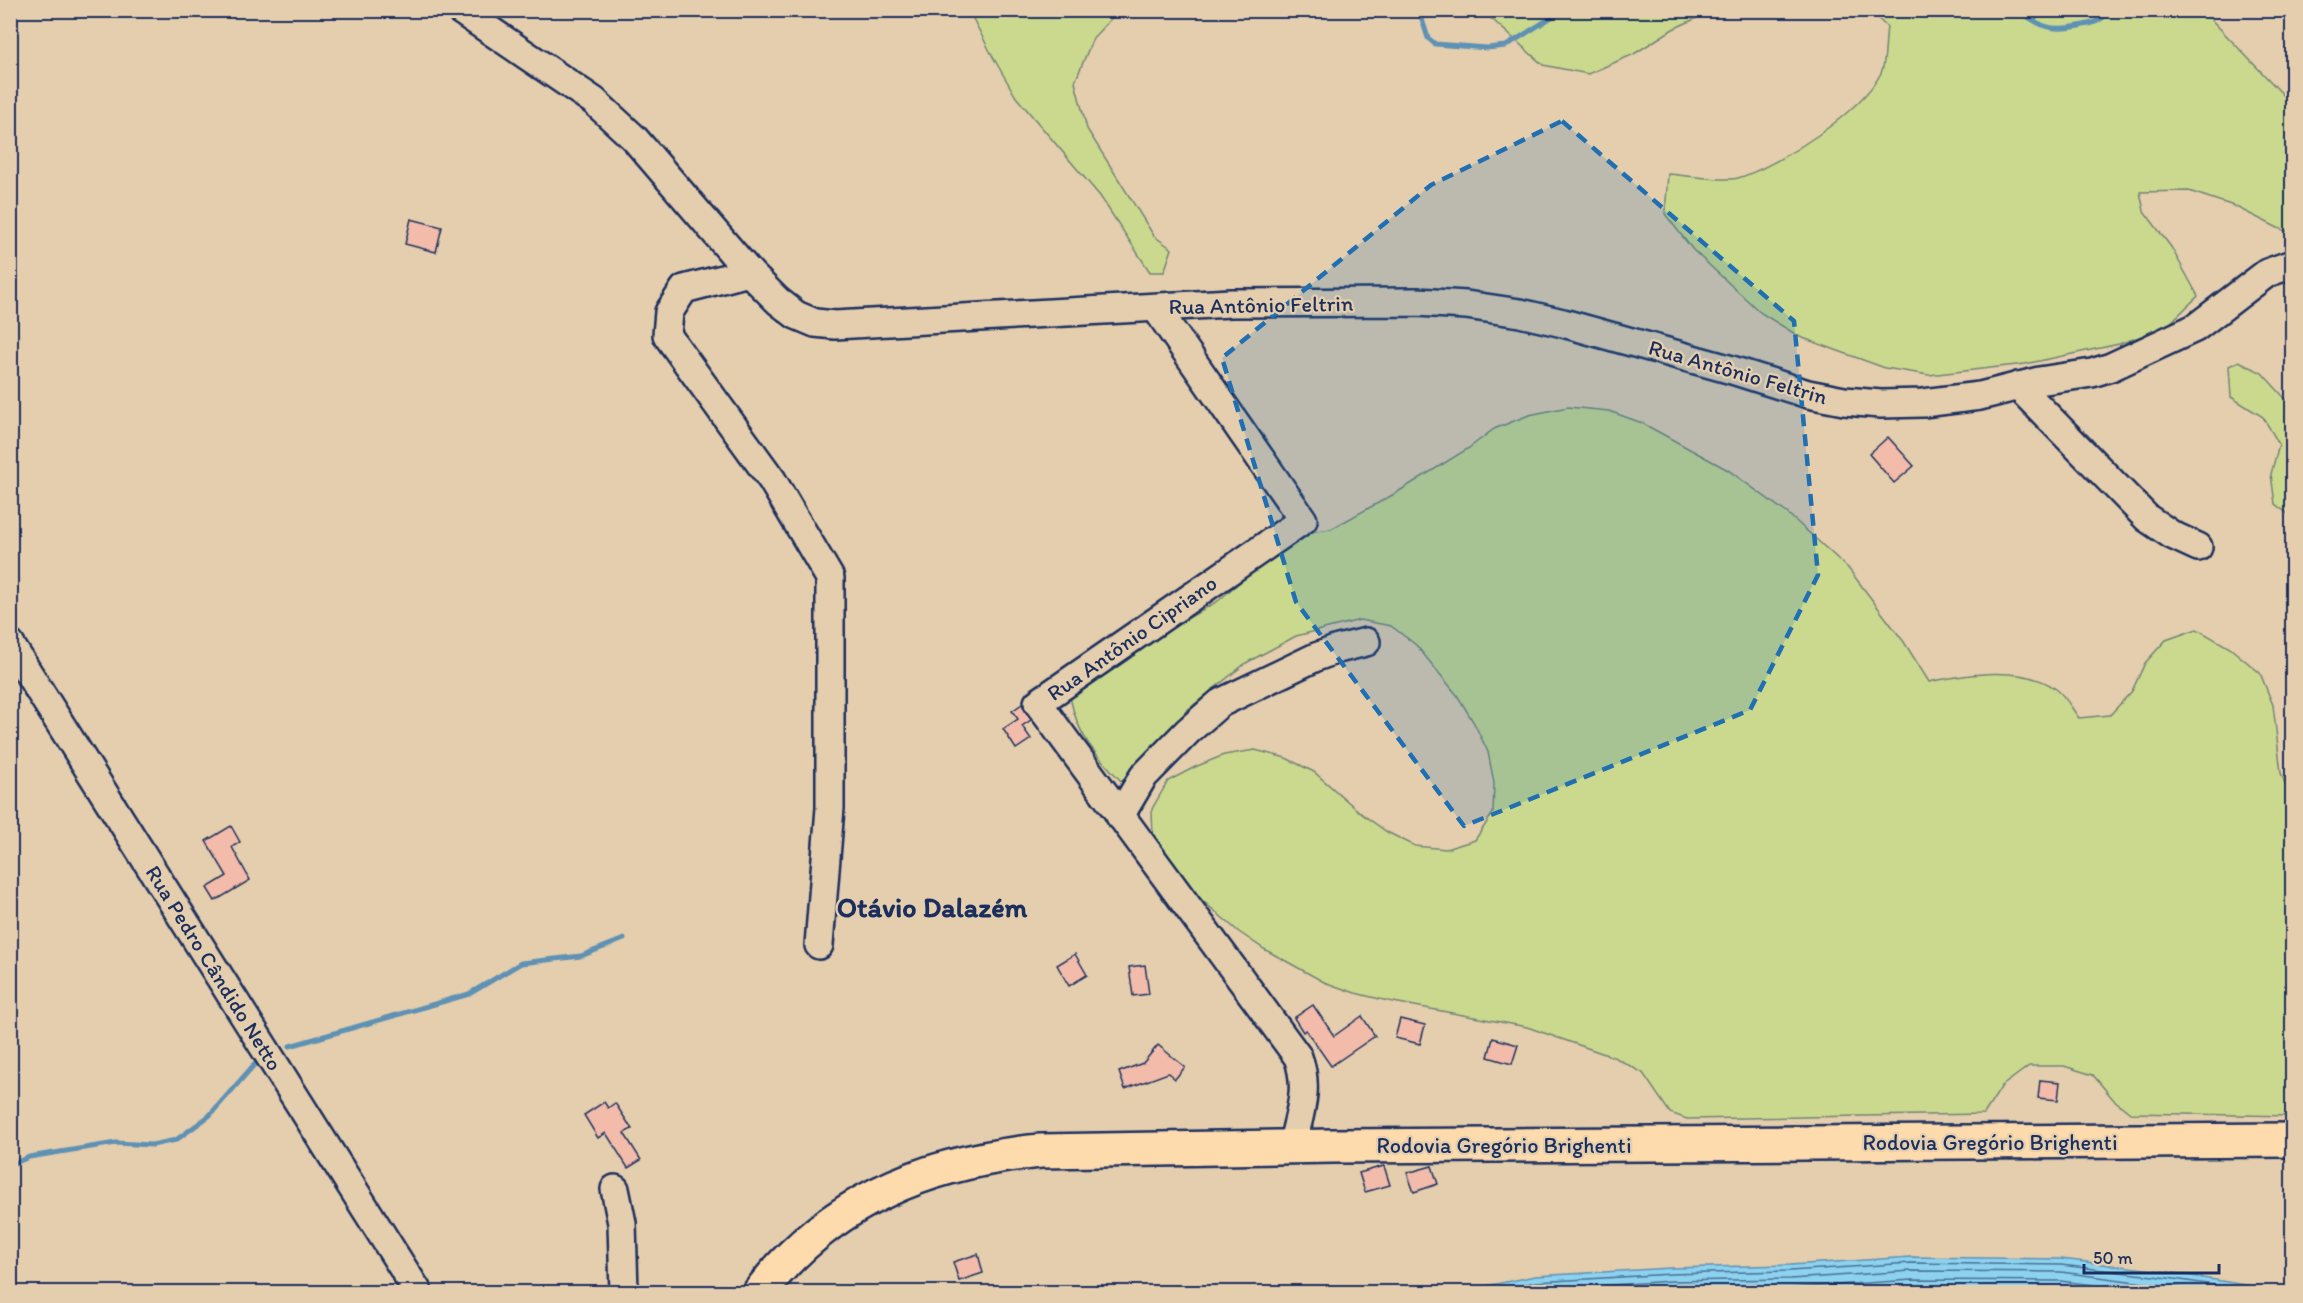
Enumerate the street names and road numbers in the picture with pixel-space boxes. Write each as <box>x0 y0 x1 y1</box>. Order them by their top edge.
street label: Rua Antônio Feltrin <box>1168 290 1354 320</box>
street label: Rua Antônio Feltrin <box>1646 334 1831 411</box>
street label: Rua Antônio Cipriano <box>1042 569 1222 707</box>
street label: Rua Pedro Cândido Netto <box>140 860 288 1076</box>
street label: Rodovia Gregório Brighenti <box>1862 1129 2118 1156</box>
street label: Rodovia Gregório Brighenti <box>1376 1132 1632 1159</box>

